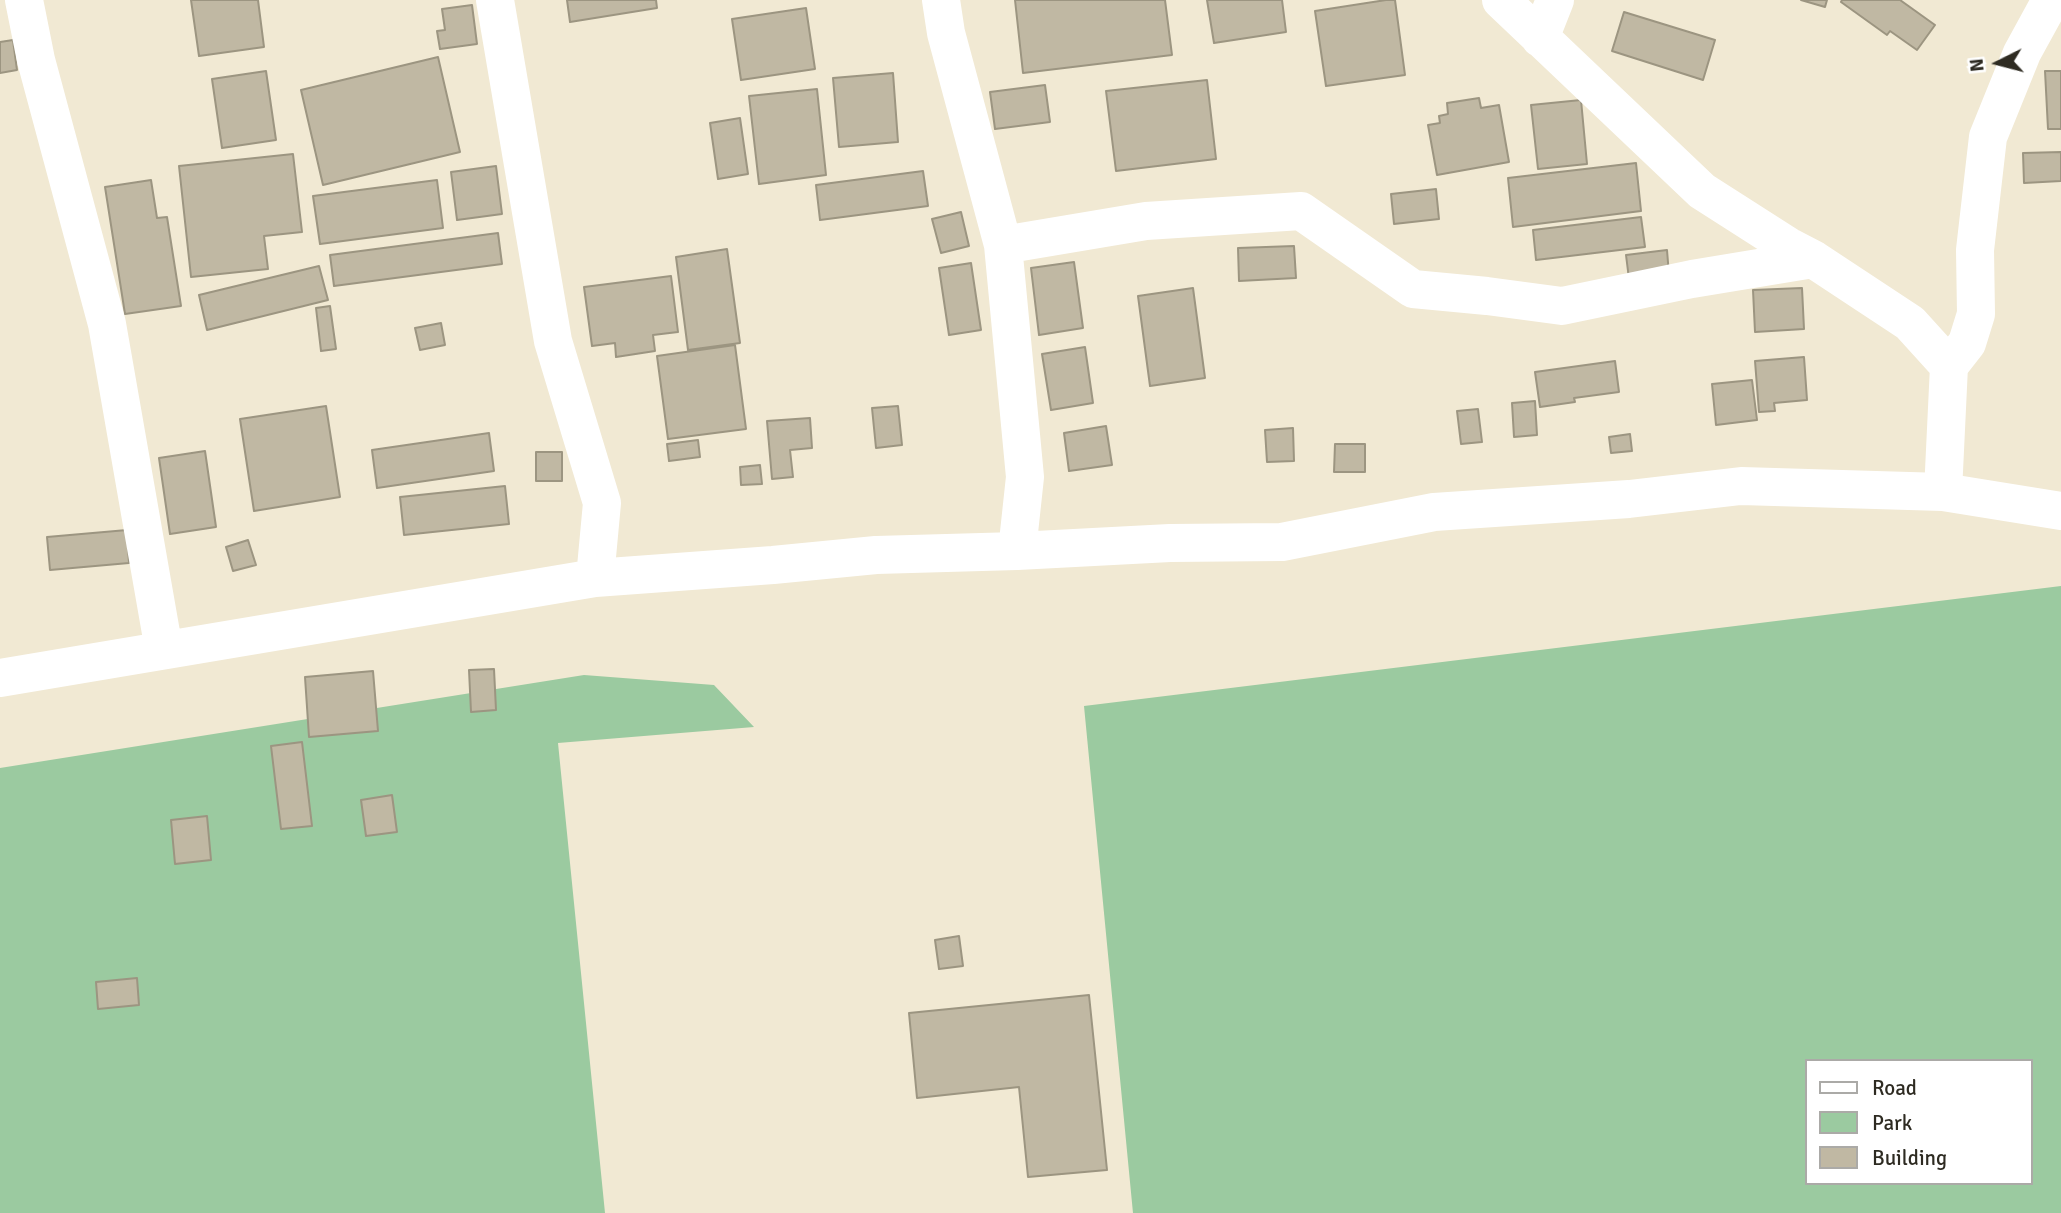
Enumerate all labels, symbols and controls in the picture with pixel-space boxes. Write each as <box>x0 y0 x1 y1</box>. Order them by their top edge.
north arrow <box>1963 28 2033 98</box>
text: N <box>1964 57 1990 73</box>
legend <box>1806 1059 2033 1185</box>
text: Road <box>1872 1075 1917 1101</box>
text: Park <box>1872 1110 1912 1136</box>
text: Building <box>1872 1145 1947 1171</box>

